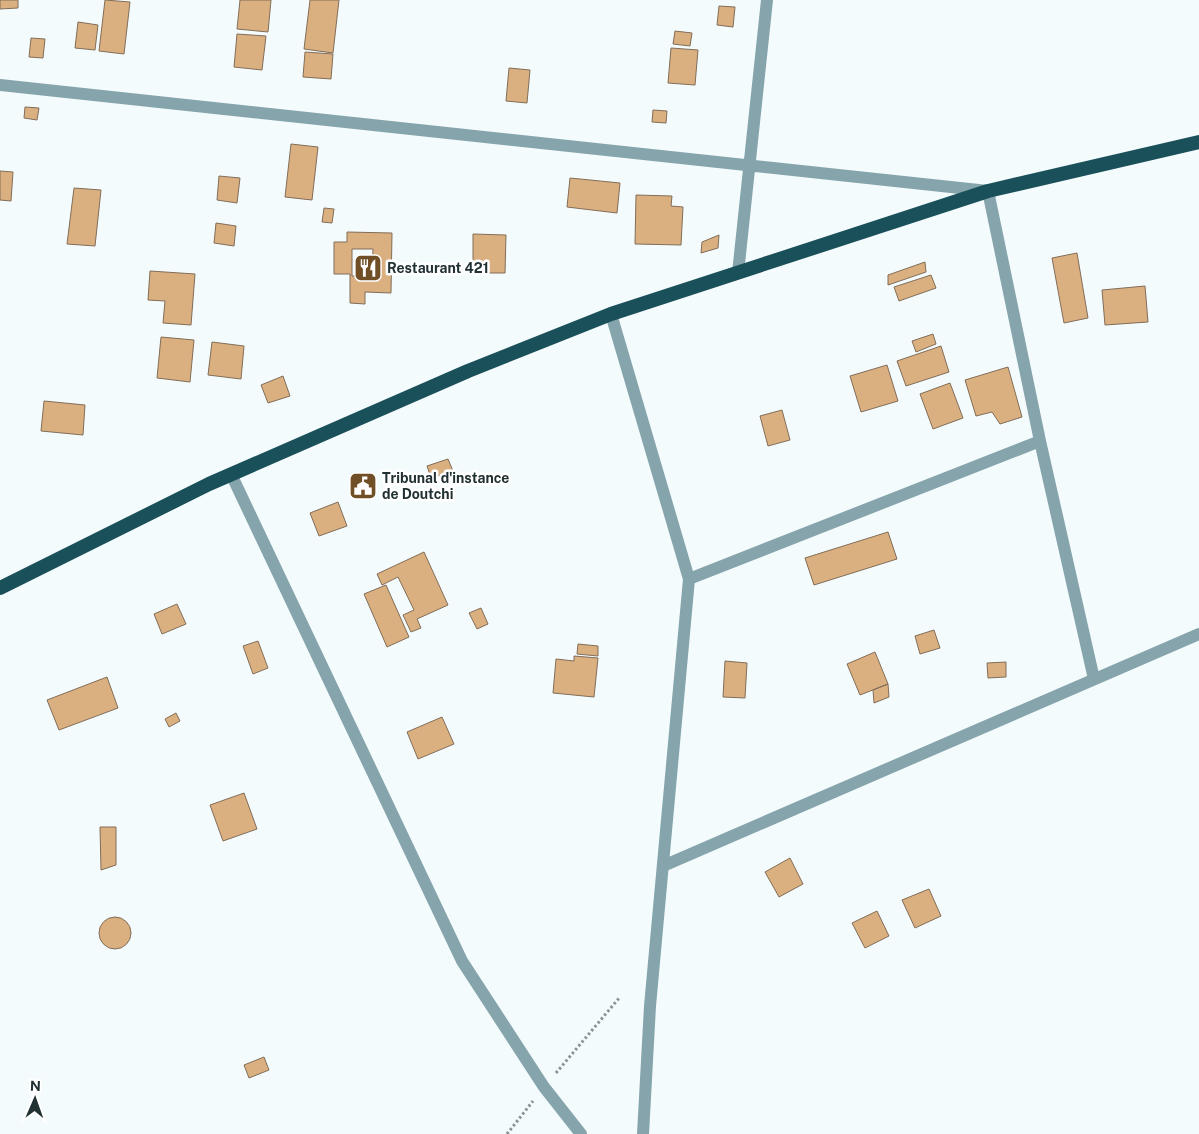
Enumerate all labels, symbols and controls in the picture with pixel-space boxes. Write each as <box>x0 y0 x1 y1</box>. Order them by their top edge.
restaurant icon: Restaurant 421 <box>353 253 383 283</box>
place label: Restaurant 421 <box>387 260 489 276</box>
place label: Tribunal d'instance de Doutchi <box>382 470 509 502</box>
public building icon: Tribunal d'instance de Doutchi <box>348 471 378 501</box>
north arrow <box>10 1074 60 1124</box>
text: N <box>30 1078 41 1094</box>

